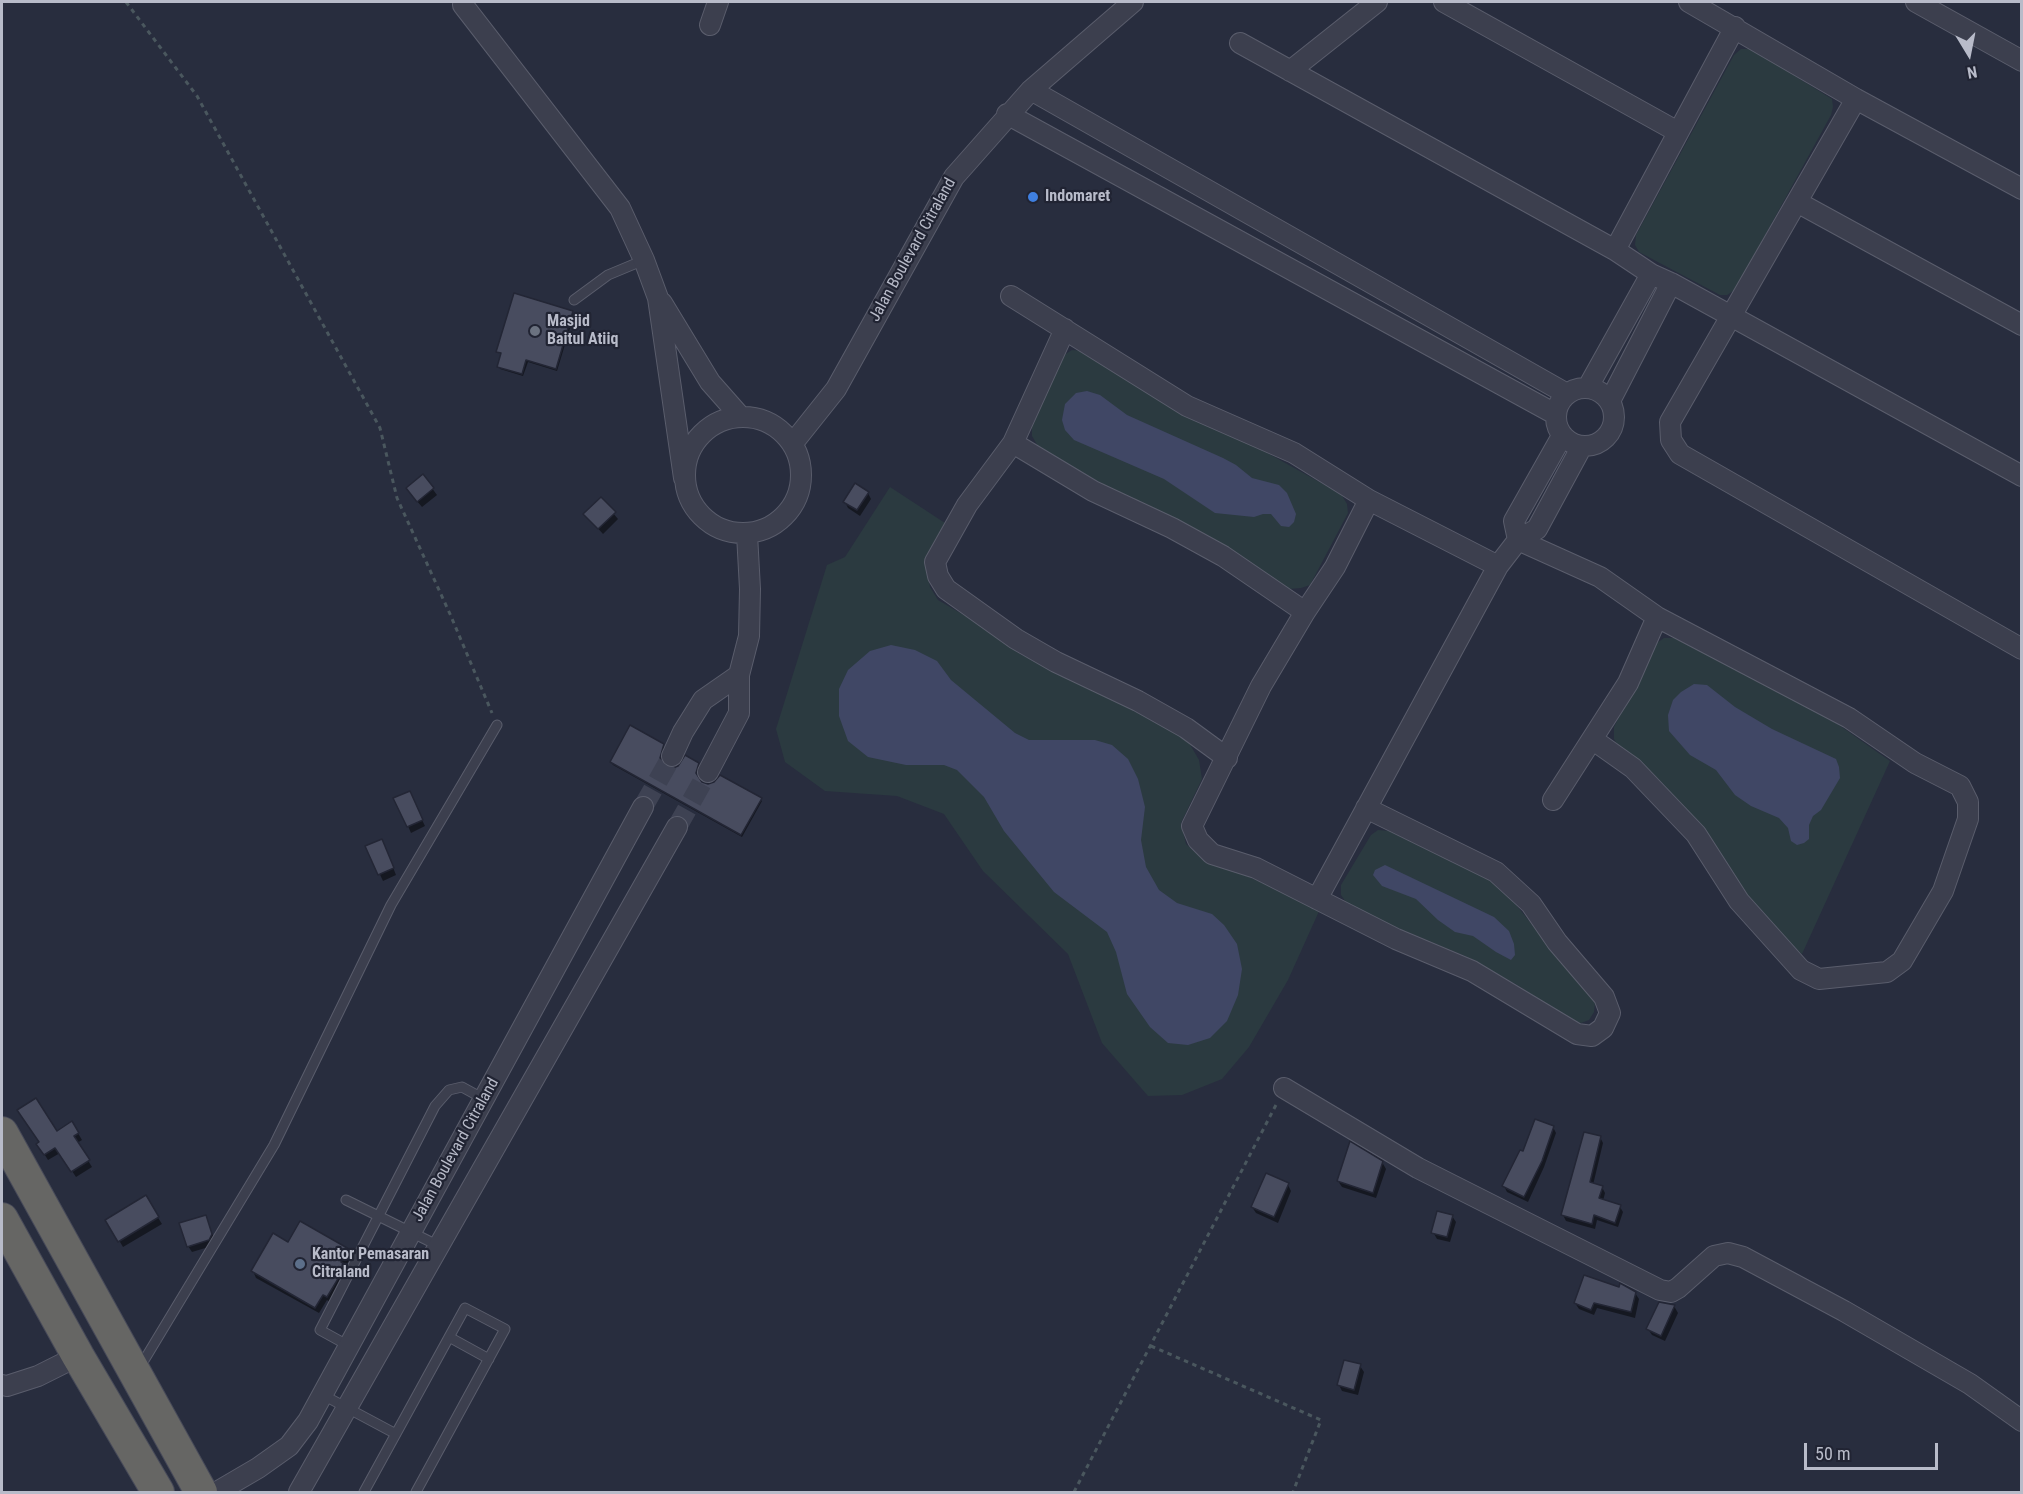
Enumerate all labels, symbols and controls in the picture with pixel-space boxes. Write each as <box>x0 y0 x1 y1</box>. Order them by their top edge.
north arrow <box>1939 24 1999 84</box>
text: N <box>1966 62 1979 82</box>
street label: Jalan Boulevard Citraland <box>866 175 960 325</box>
place label: Indomaret <box>1045 187 1110 207</box>
marker: Indomaret <box>1026 190 1040 204</box>
place label: Masjid Baitul Atiiq <box>547 312 618 350</box>
marker: Masjid Baitul Atiiq <box>528 324 542 338</box>
street label: Jalan Boulevard Citraland <box>409 1075 503 1225</box>
place label: Kantor Pemasaran Citraland <box>312 1245 429 1283</box>
marker: Kantor Pemasaran Citraland <box>293 1257 307 1271</box>
scale bar <box>1807 1431 1940 1469</box>
text: 50 m <box>1815 1443 1850 1464</box>

